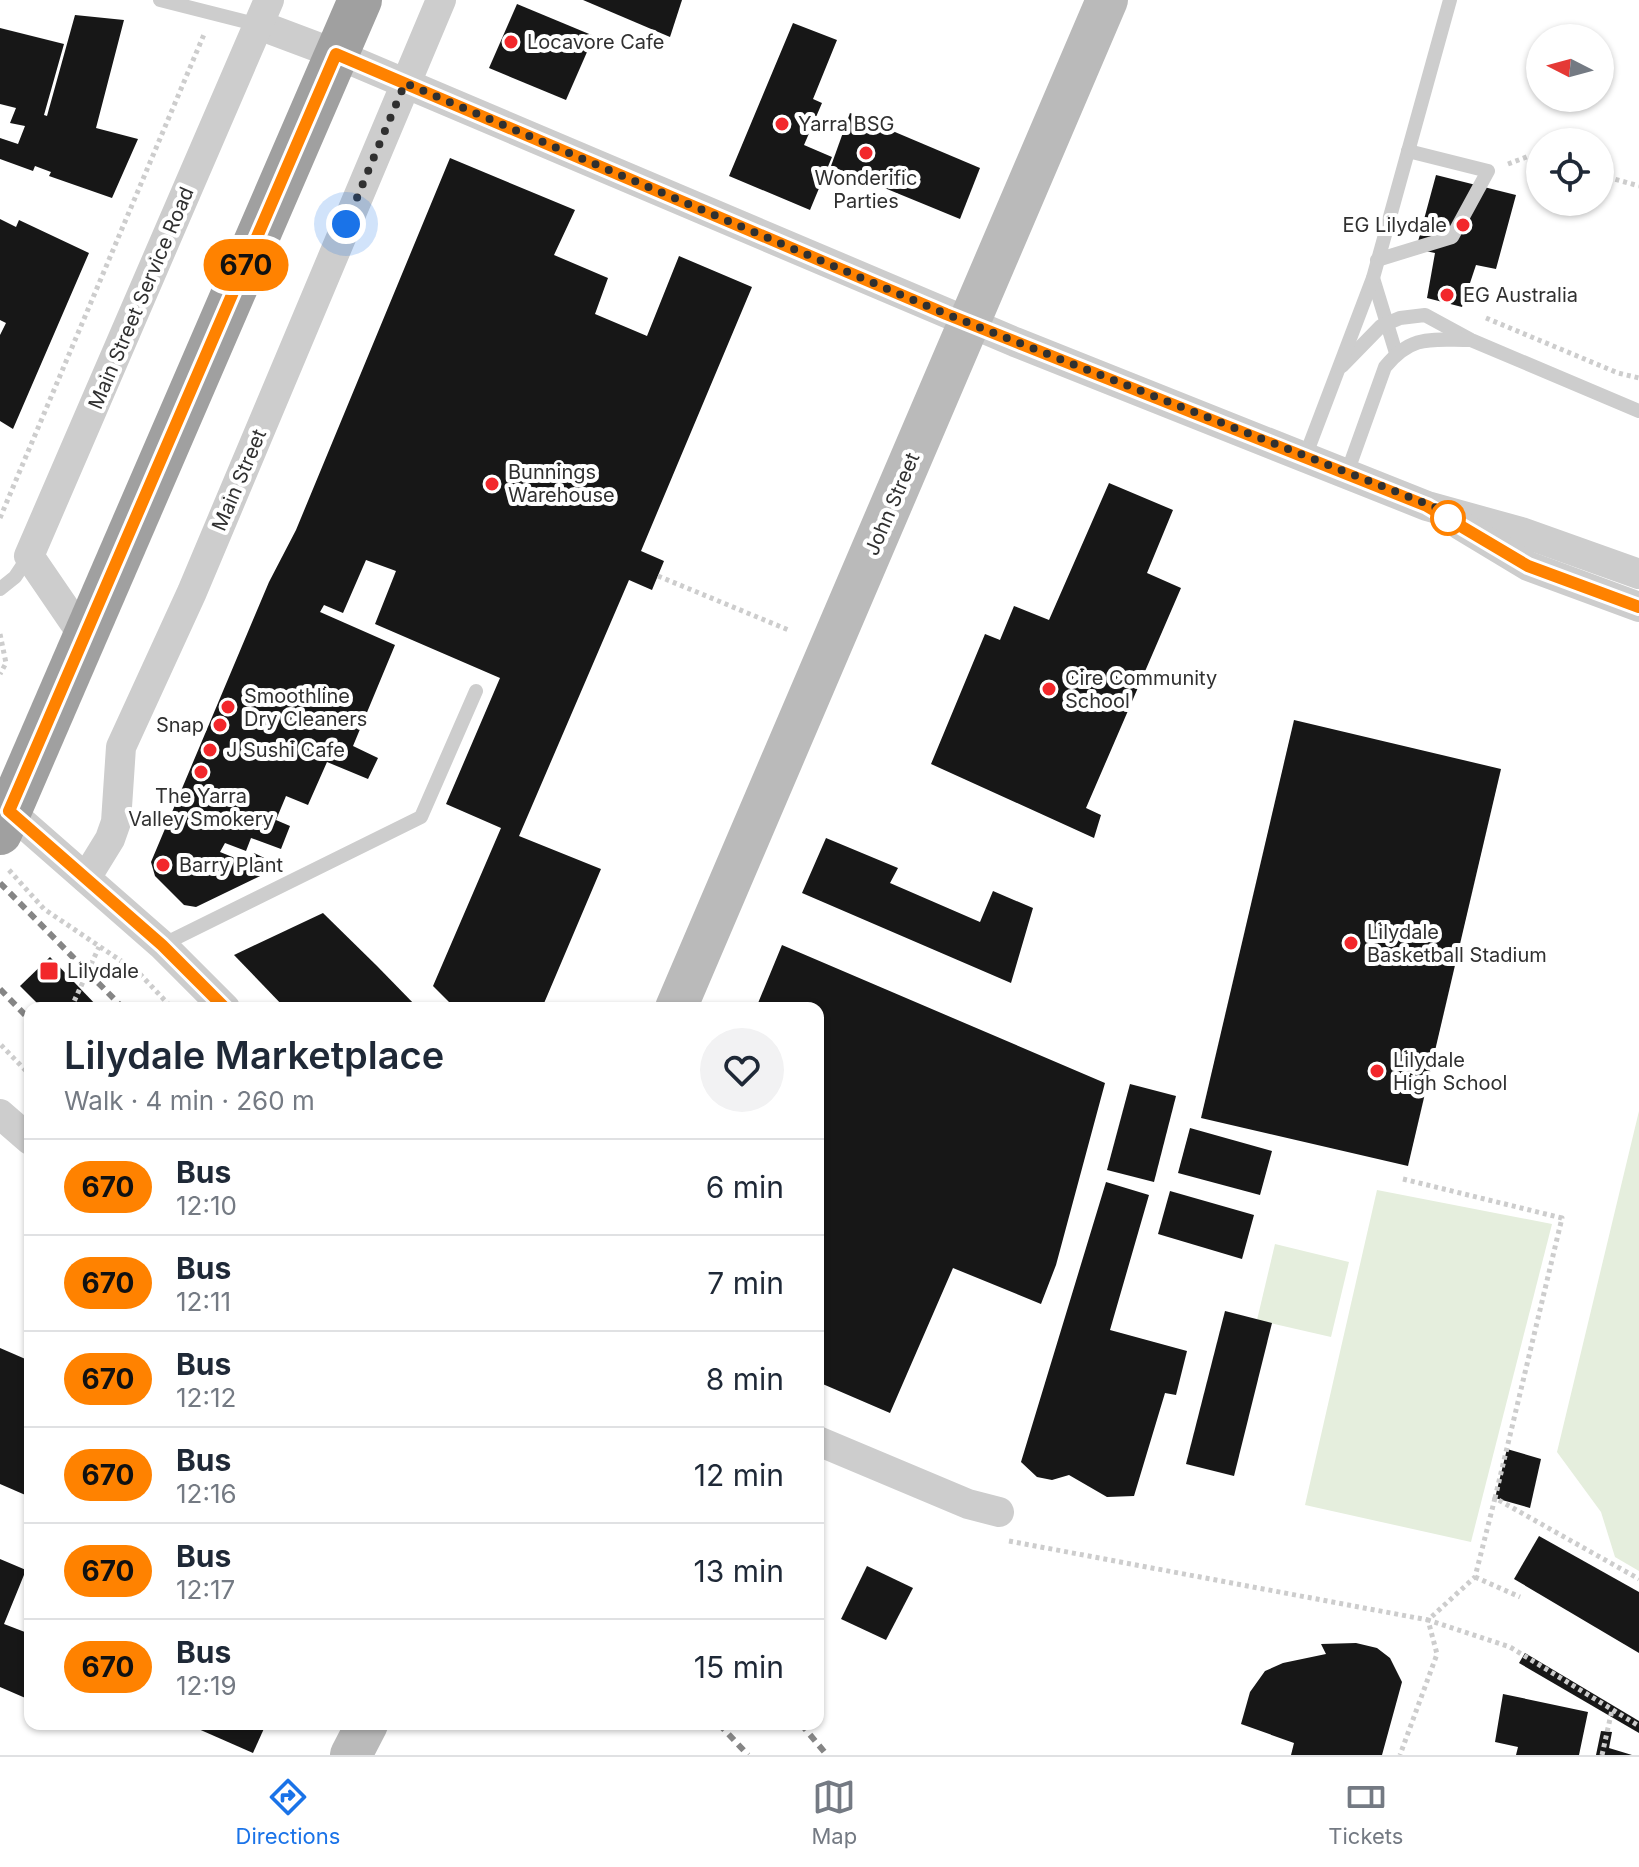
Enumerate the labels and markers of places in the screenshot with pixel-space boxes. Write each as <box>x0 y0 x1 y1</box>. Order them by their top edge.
place label: Locavore Cafe <box>527 30 665 54</box>
marker: Locavore Cafe <box>502 33 520 51</box>
place label: Yarra BSG <box>798 112 894 136</box>
marker: Yarra BSG <box>773 115 791 133</box>
marker: Wonderific Parties <box>857 144 875 162</box>
place label: Wonderific Parties <box>815 166 917 213</box>
place label: EG Lilydale <box>1343 213 1447 237</box>
marker: EG Lilydale <box>1454 216 1472 234</box>
place label: EG Australia <box>1463 283 1578 307</box>
marker: EG Australia <box>1438 286 1456 304</box>
place label: Bunnings Warehouse <box>508 460 615 507</box>
marker: Bunnings Warehouse <box>483 475 501 493</box>
unlabelled marker <box>1431 501 1465 535</box>
place label: Cire Community School <box>1065 666 1217 713</box>
marker: Cire Community School <box>1040 680 1058 698</box>
place label: Smoothline Dry Cleaners <box>244 684 367 731</box>
marker: Smoothline Dry Cleaners <box>219 698 237 716</box>
place label: Snap <box>156 713 204 737</box>
marker: Snap <box>211 716 229 734</box>
place label: J Sushi Cafe <box>226 738 345 762</box>
marker: J Sushi Cafe <box>201 741 219 759</box>
marker: The Yarra Valley Smokery <box>192 763 210 781</box>
place label: The Yarra Valley Smokery <box>128 784 274 831</box>
place label: Barry Plant <box>179 853 284 877</box>
marker: Barry Plant <box>154 856 172 874</box>
place label: Lilydale Basketball Stadium <box>1367 920 1547 967</box>
marker: Lilydale Basketball Stadium <box>1342 934 1360 952</box>
place label: Lilydale <box>67 959 139 983</box>
marker: Lilydale <box>38 960 60 982</box>
place label: Lilydale High School <box>1393 1048 1507 1095</box>
marker: Lilydale High School <box>1368 1062 1386 1080</box>

